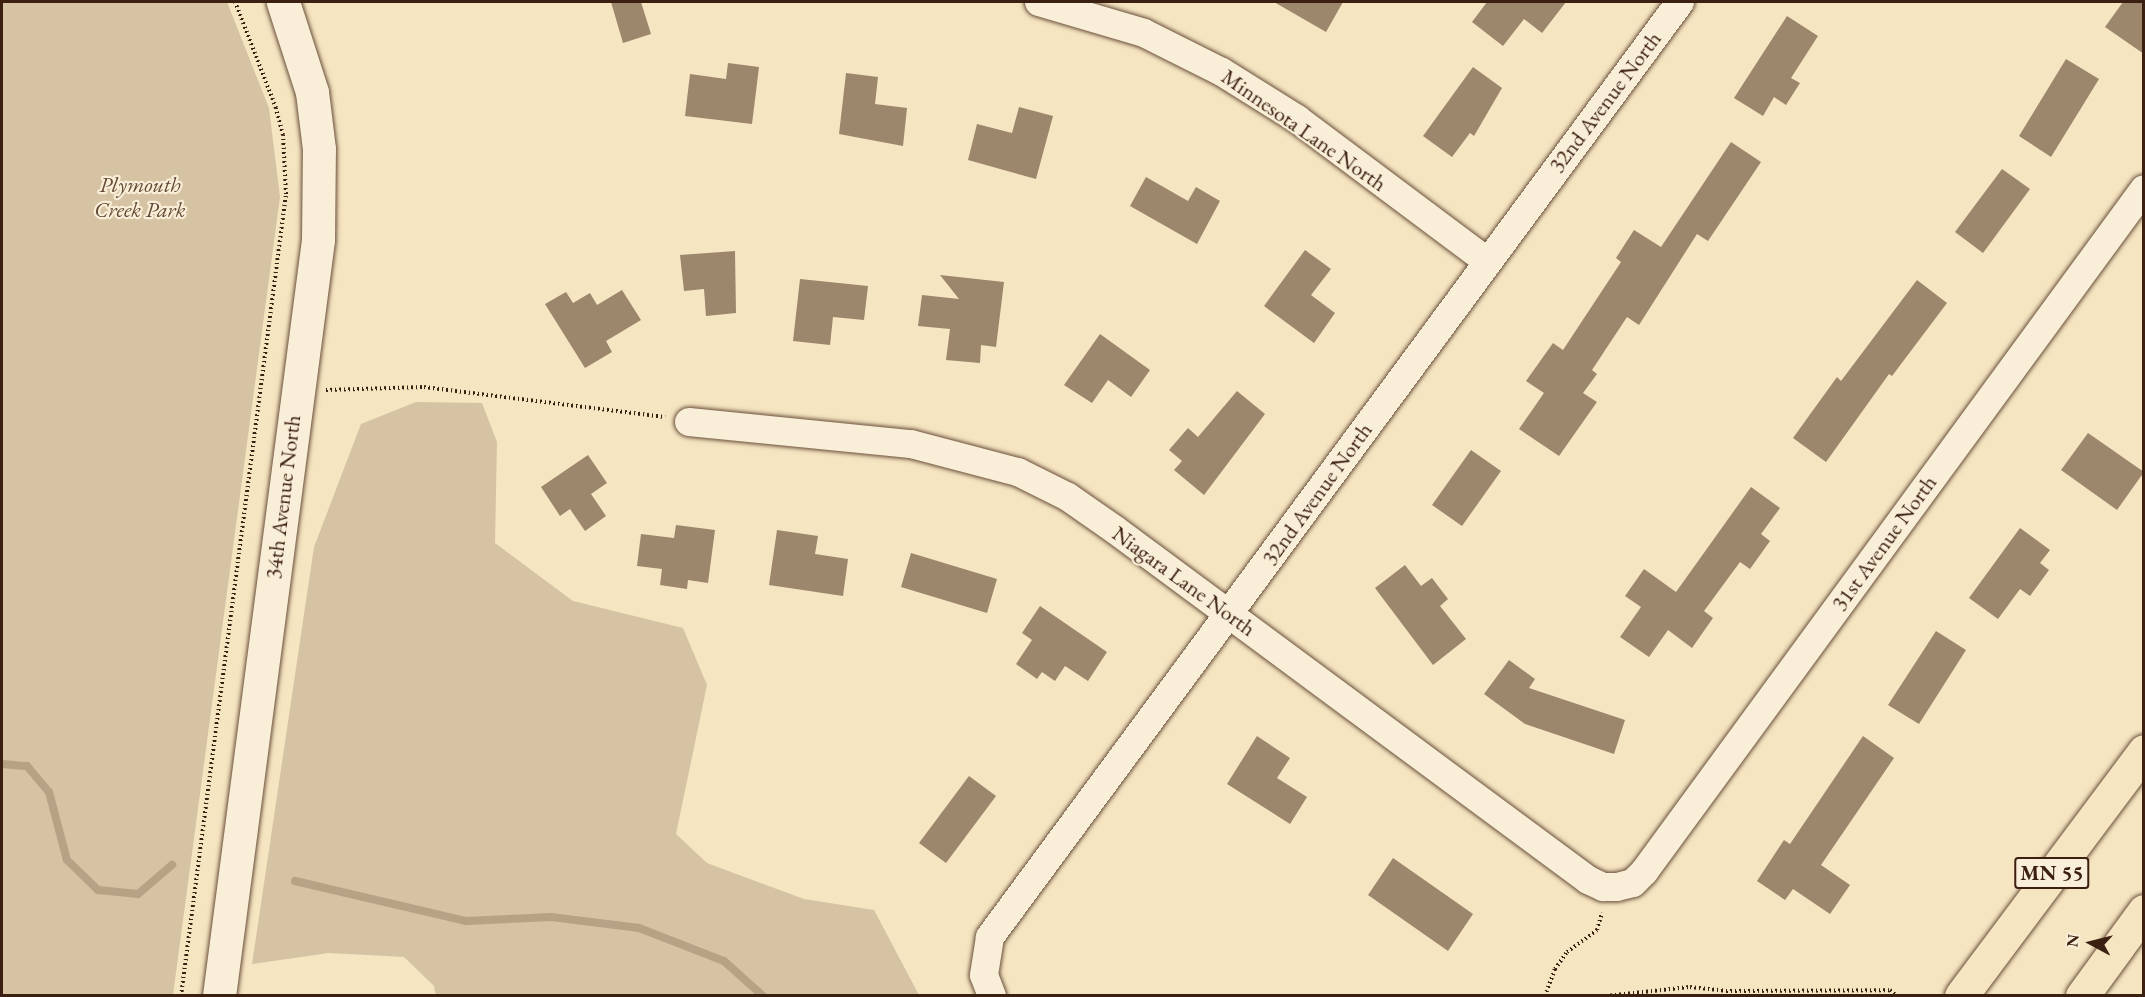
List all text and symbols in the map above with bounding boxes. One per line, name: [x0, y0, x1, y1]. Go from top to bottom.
street label: 32nd Avenue North: [1543, 26, 1667, 178]
street label: Minnesota Lane North: [1216, 63, 1392, 197]
park label: Plymouth Creek Park: [94, 171, 186, 222]
street label: 34th Avenue North: [260, 413, 306, 581]
street label: 32nd Avenue North: [1256, 418, 1378, 570]
street label: 31st Avenue North: [1826, 470, 1942, 616]
street label: Niagara Lane North: [1107, 520, 1261, 642]
road number: MN 55: [2013, 855, 2091, 891]
north arrow: [2061, 913, 2121, 973]
text: N: [2061, 933, 2084, 948]

